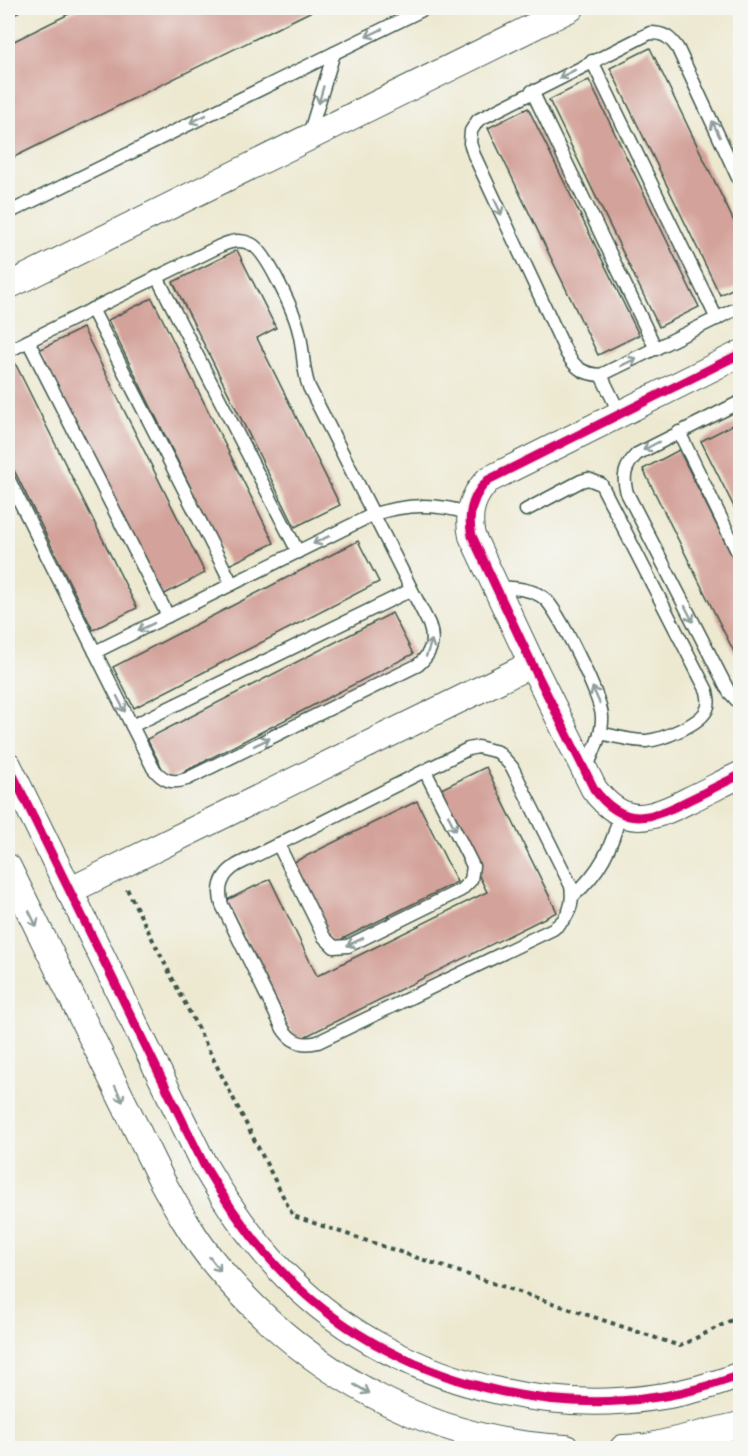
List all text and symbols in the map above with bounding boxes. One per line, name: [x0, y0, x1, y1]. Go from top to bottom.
one-way arrow: [365, 28, 383, 40]
one-way arrow: [558, 68, 576, 80]
one-way arrow: [315, 85, 326, 104]
one-way arrow: [190, 114, 208, 125]
one-way arrow: [709, 120, 721, 138]
one-way arrow: [493, 197, 505, 215]
one-way arrow: [620, 356, 638, 367]
one-way arrow: [642, 441, 660, 452]
one-way arrow: [313, 535, 331, 547]
one-way arrow: [683, 605, 695, 623]
one-way arrow: [138, 621, 156, 633]
one-way arrow: [425, 640, 436, 658]
one-way arrow: [590, 687, 601, 705]
one-way arrow: [116, 695, 127, 713]
one-way arrow: [253, 736, 270, 748]
one-way arrow: [446, 813, 458, 831]
one-way arrow: [28, 910, 40, 928]
one-way arrow: [347, 937, 365, 949]
one-way arrow: [114, 1085, 126, 1103]
one-way arrow: [208, 1255, 221, 1271]
one-way arrow: [353, 1384, 371, 1395]

